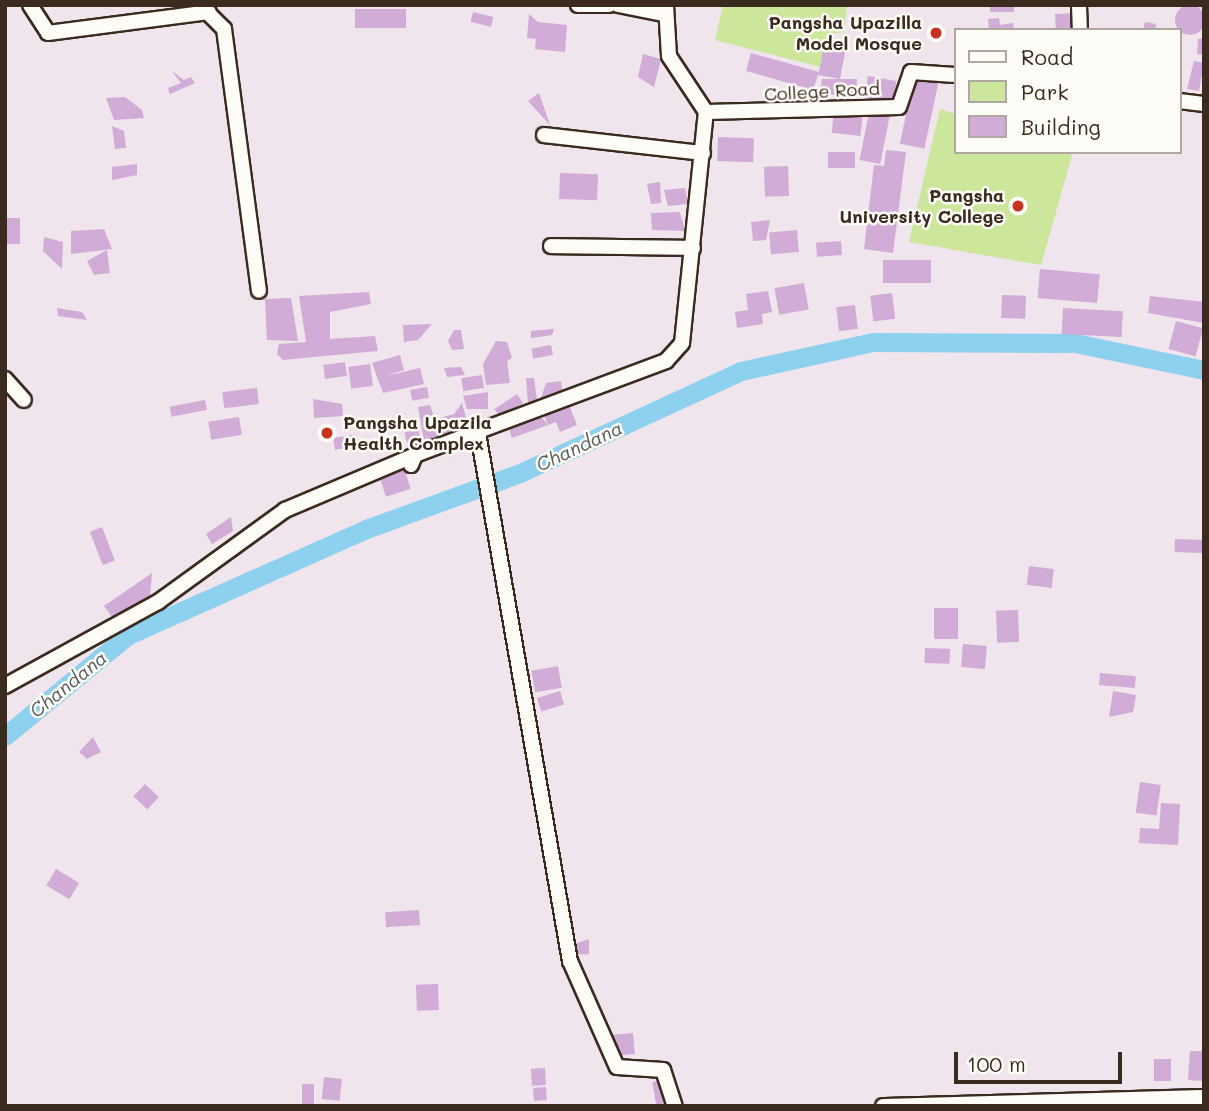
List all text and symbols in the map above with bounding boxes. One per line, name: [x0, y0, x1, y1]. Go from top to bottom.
place label: Pangsha Upazilla Model Mosque: [768, 12, 922, 54]
marker: Pangsha Upazilla Model Mosque: [928, 25, 944, 41]
legend: [954, 28, 1181, 154]
text: Road: [1021, 43, 1073, 70]
street label: College Road: [764, 77, 880, 105]
text: Park: [1021, 78, 1069, 105]
text: Building: [1021, 113, 1101, 140]
place label: Pangsha University College: [839, 185, 1004, 228]
marker: Pangsha University College: [1010, 198, 1026, 214]
place label: Pangsha Upazila Health Complex: [343, 412, 492, 454]
water label: Chandana: [532, 416, 626, 476]
marker: Pangsha Upazila Health Complex: [317, 423, 337, 443]
water label: Chandana: [25, 646, 111, 722]
scale bar: [957, 1038, 1125, 1082]
text: 100 m: [967, 1050, 1026, 1077]

